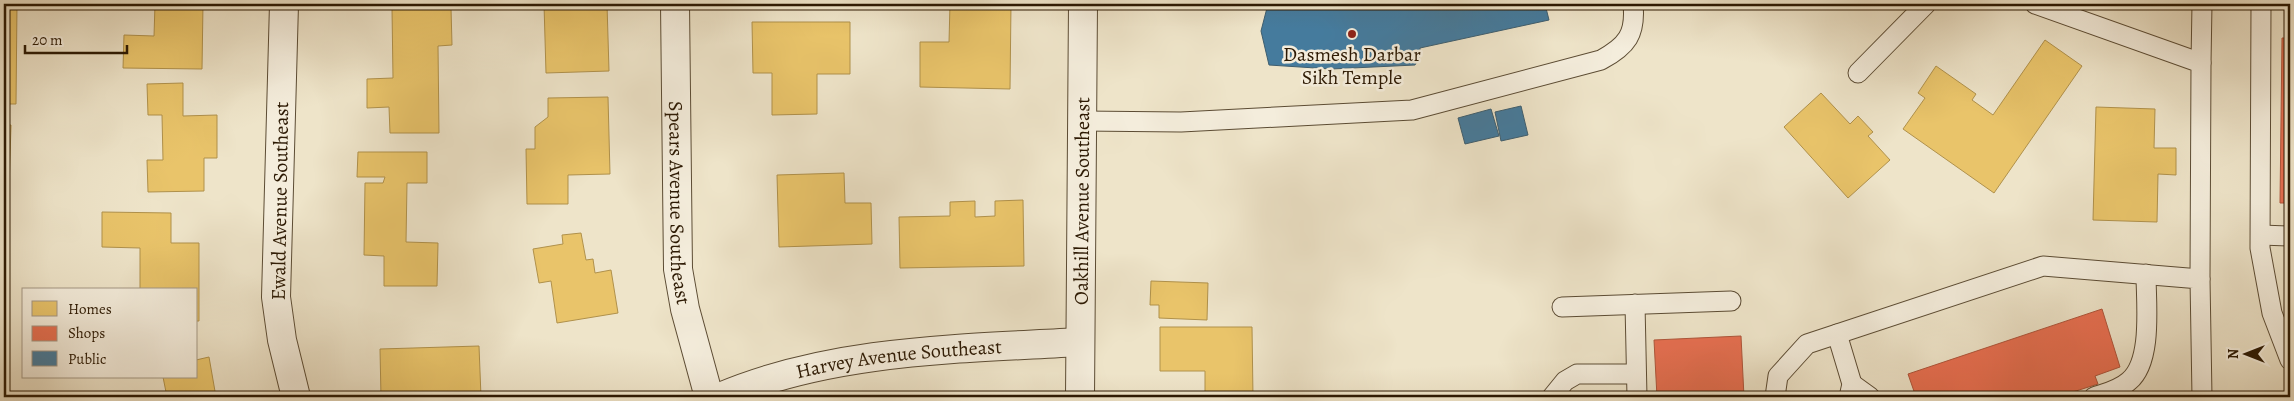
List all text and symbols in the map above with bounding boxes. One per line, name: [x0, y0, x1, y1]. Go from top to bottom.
scale bar: [25, 22, 128, 54]
marker: Dasmesh Darbar Sikh Temple: [1346, 28, 1358, 40]
text: 20 m: [32, 30, 63, 50]
place label: Dasmesh Darbar Sikh Temple: [1283, 41, 1421, 91]
street label: Oakhill Avenue Southeast: [1067, 96, 1096, 305]
street label: Ewald Avenue Southeast: [265, 101, 295, 301]
street label: Spears Avenue Southeast: [663, 101, 698, 307]
legend: [22, 288, 198, 378]
text: Homes: [68, 299, 112, 319]
text: Shops: [68, 323, 105, 343]
north arrow: [2222, 328, 2272, 378]
street label: Harvey Avenue Southeast: [793, 333, 1003, 385]
text: Public: [68, 349, 106, 369]
text: N: [2224, 349, 2243, 359]

